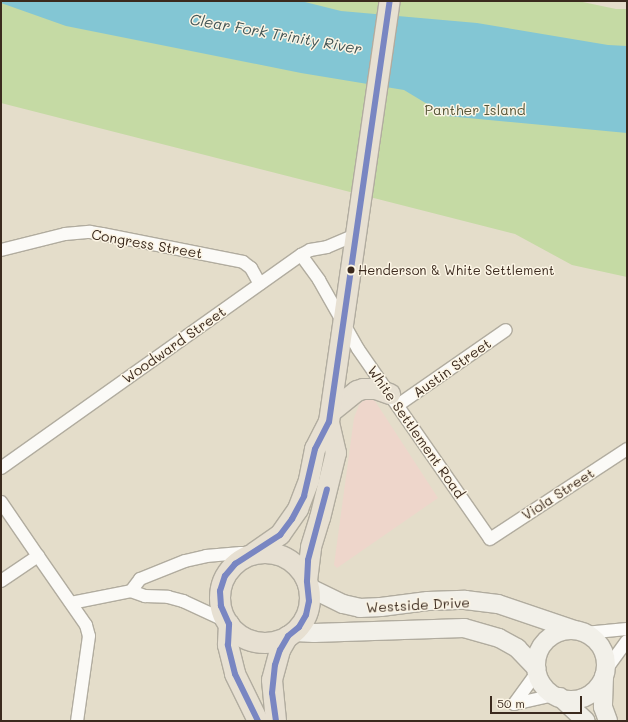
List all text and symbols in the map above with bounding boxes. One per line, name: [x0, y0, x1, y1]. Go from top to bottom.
water label: Clear Fork Trinity River: [188, 10, 364, 58]
park label: Panther Island: [424, 102, 526, 118]
street label: Congress Street: [90, 226, 204, 262]
place label: Henderson & White Settlement: [358, 262, 554, 278]
marker: Henderson & White Settlement: [346, 265, 356, 275]
street label: Woodward Street: [119, 303, 229, 387]
street label: Austin Street: [410, 335, 494, 401]
street label: White Settlement Road: [364, 363, 468, 501]
street label: Viola Street: [519, 464, 597, 524]
street label: Westside Drive: [366, 594, 470, 616]
scale bar: [492, 688, 584, 714]
text: 50 m: [497, 695, 525, 711]

